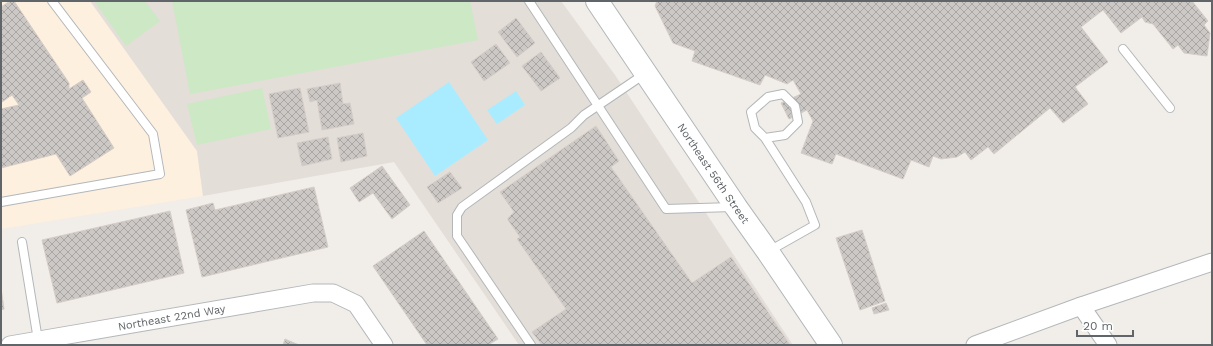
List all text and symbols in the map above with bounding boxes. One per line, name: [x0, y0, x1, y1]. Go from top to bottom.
street label: Northeast 56th Street: [675, 121, 752, 226]
street label: Northeast 22nd Way: [117, 302, 227, 333]
scale bar: [1077, 312, 1133, 338]
text: 20 m: [1083, 319, 1113, 333]

